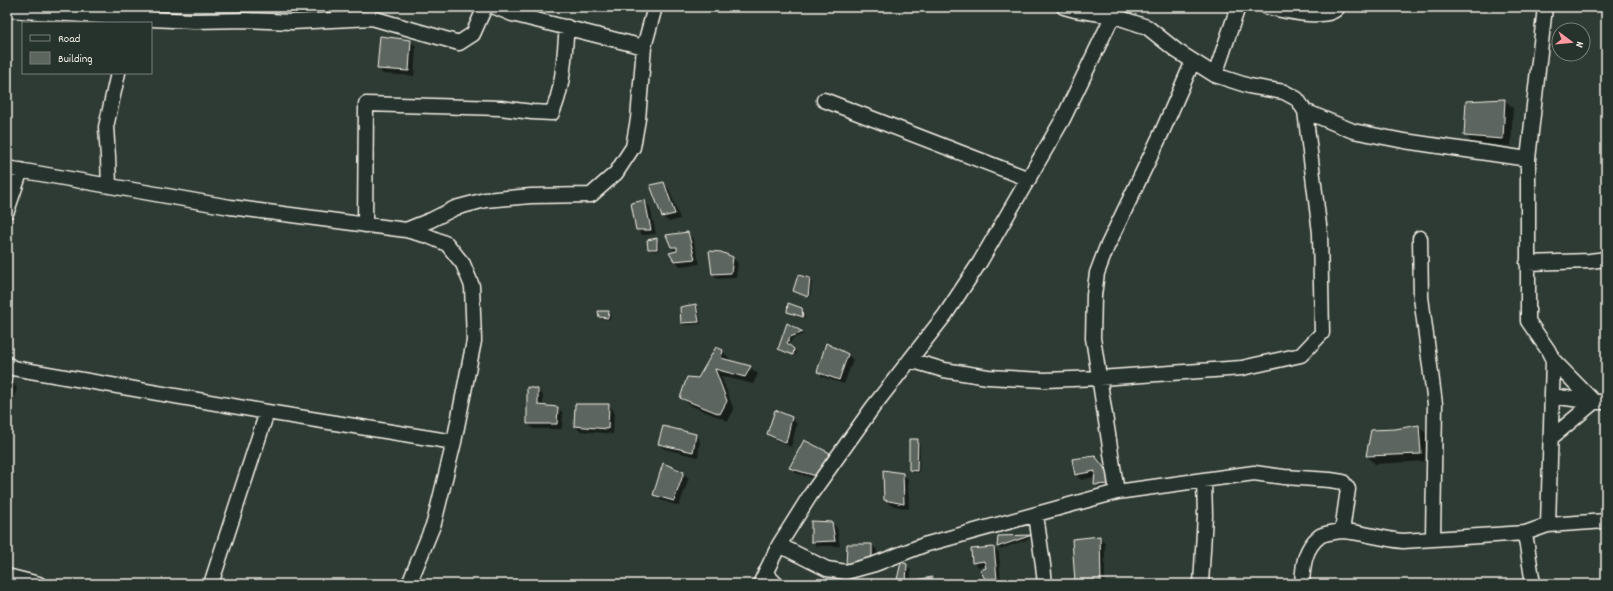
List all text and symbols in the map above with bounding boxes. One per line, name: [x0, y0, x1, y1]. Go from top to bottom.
legend: [22, 22, 152, 74]
north arrow: [1551, 22, 1591, 62]
text: Road: [58, 31, 80, 48]
text: N: [1570, 39, 1587, 50]
text: Building: [58, 51, 93, 68]

